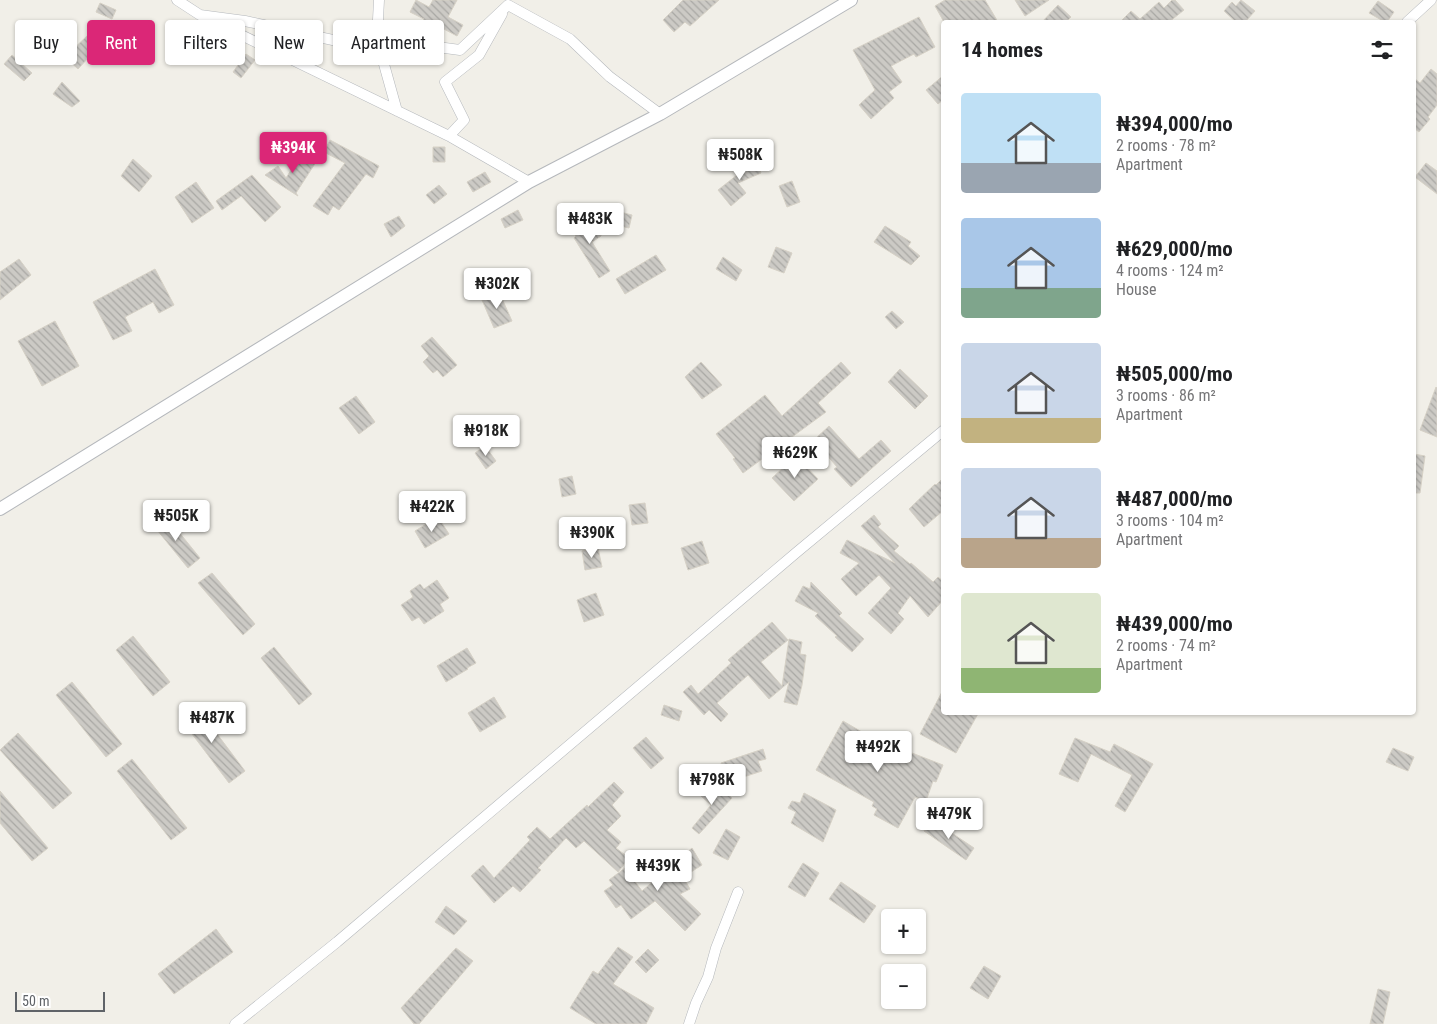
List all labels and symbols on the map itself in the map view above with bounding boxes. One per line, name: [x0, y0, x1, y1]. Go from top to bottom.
pin: ₦394K: [258, 132, 328, 174]
pin: ₦508K: [705, 138, 775, 181]
pin: ₦483K: [555, 202, 625, 245]
pin: ₦302K: [462, 268, 532, 310]
pin: ₦918K: [451, 414, 521, 457]
pin: ₦629K: [760, 436, 830, 479]
pin: ₦422K: [397, 490, 467, 533]
pin: ₦505K: [141, 500, 211, 542]
pin: ₦390K: [557, 516, 627, 559]
pin: ₦487K: [177, 702, 247, 744]
pin: ₦492K: [843, 730, 913, 773]
pin: ₦798K: [677, 764, 747, 806]
pin: ₦479K: [914, 798, 984, 840]
pin: ₦439K: [623, 850, 693, 892]
scale bar: [15, 989, 105, 1012]

